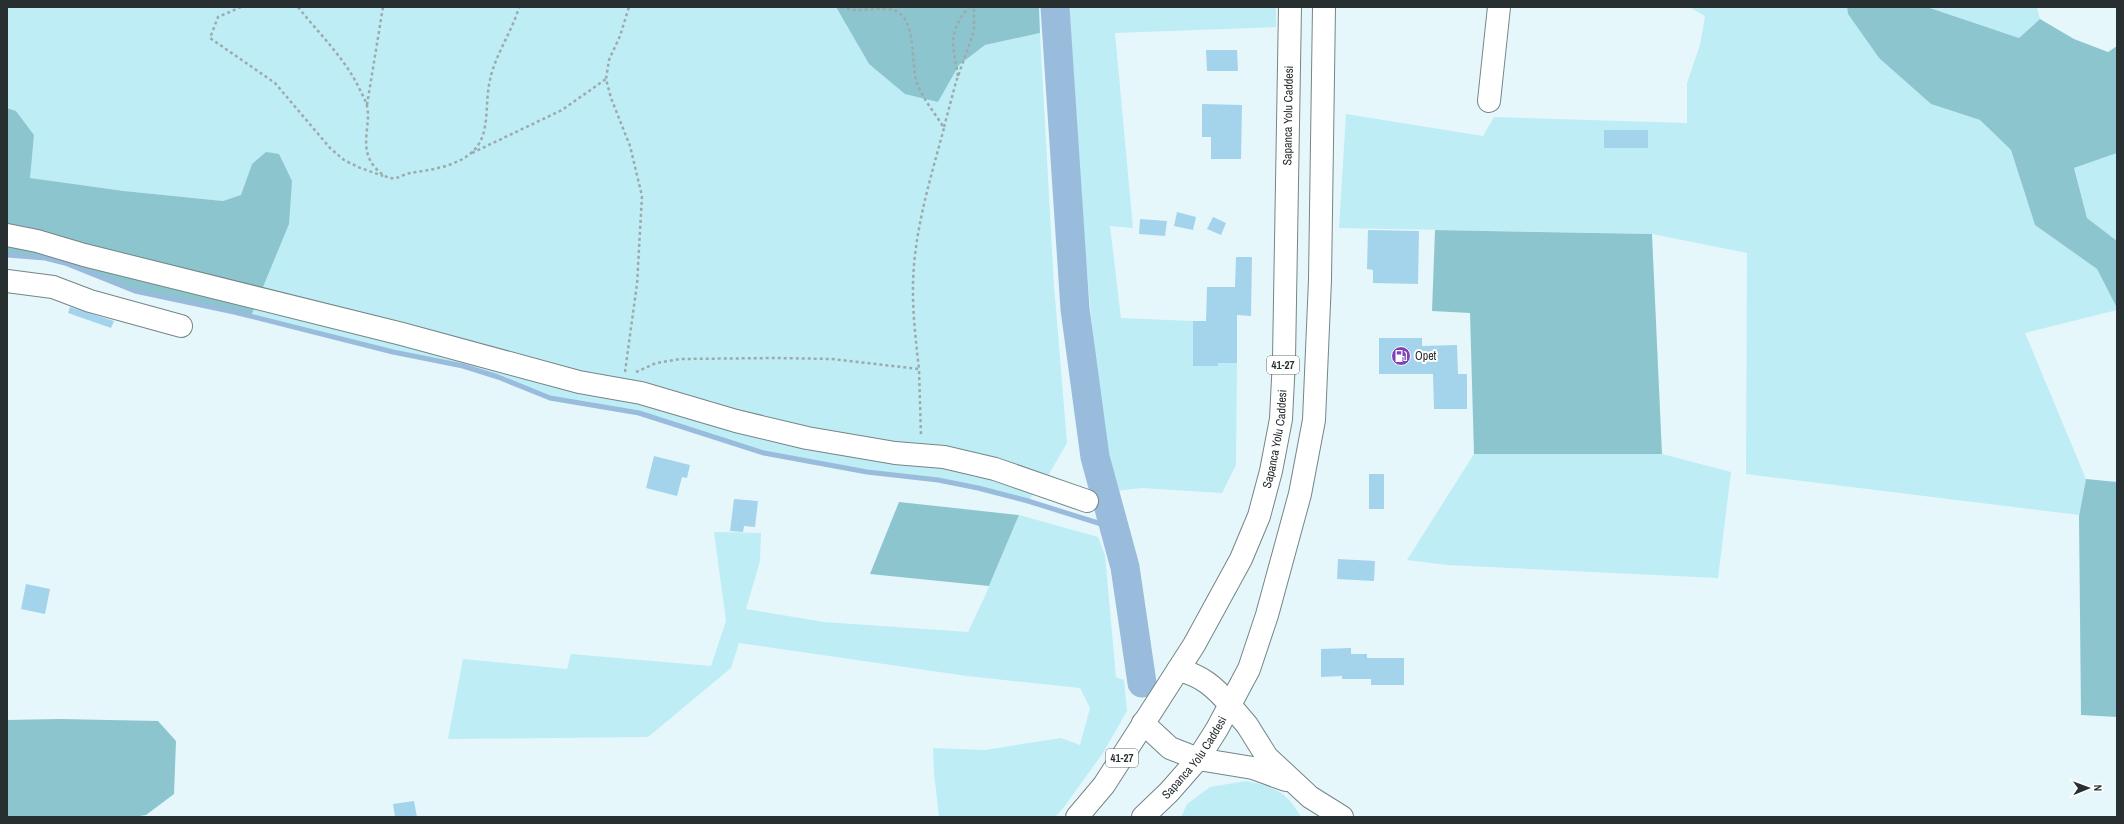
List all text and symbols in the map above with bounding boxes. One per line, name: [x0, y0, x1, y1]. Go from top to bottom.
street label: Sapanca Yolu Caddesi: [1279, 65, 1297, 166]
fuel station icon: Opet: [1390, 345, 1412, 367]
place label: Opet: [1415, 348, 1437, 364]
road number: 41-27: [1267, 356, 1299, 374]
street label: Sapanca Yolu Caddesi: [1259, 389, 1290, 490]
street label: Sapanca Yolu Caddesi: [1158, 713, 1230, 803]
road number: 41-27: [1106, 749, 1138, 767]
north arrow: [2068, 768, 2108, 808]
text: N: [2091, 784, 2105, 791]

